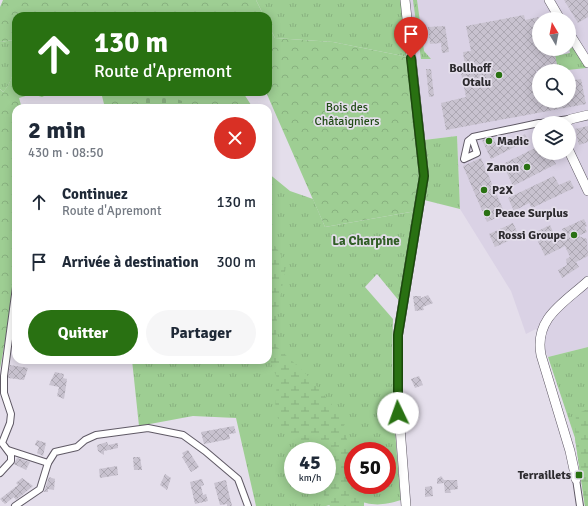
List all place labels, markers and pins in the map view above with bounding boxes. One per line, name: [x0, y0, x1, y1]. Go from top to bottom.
pin: [394, 17, 428, 58]
place label: Bollhoff Otalu: [449, 61, 492, 90]
marker: Bollhoff Otalu: [494, 70, 504, 80]
place label: Madic: [497, 134, 529, 149]
marker: Madic: [484, 136, 494, 146]
place label: Zanon: [487, 160, 519, 175]
marker: Zanon: [522, 162, 532, 172]
place label: P2X: [492, 183, 514, 198]
marker: P2X: [479, 185, 489, 195]
place label: Peace Surplus: [495, 206, 569, 221]
marker: Peace Surplus: [482, 208, 492, 218]
place label: Rossi Groupe: [498, 228, 566, 243]
marker: Rossi Groupe: [569, 230, 579, 240]
place label: Terraillets: [518, 468, 572, 483]
marker: Terraillets: [574, 470, 584, 480]

